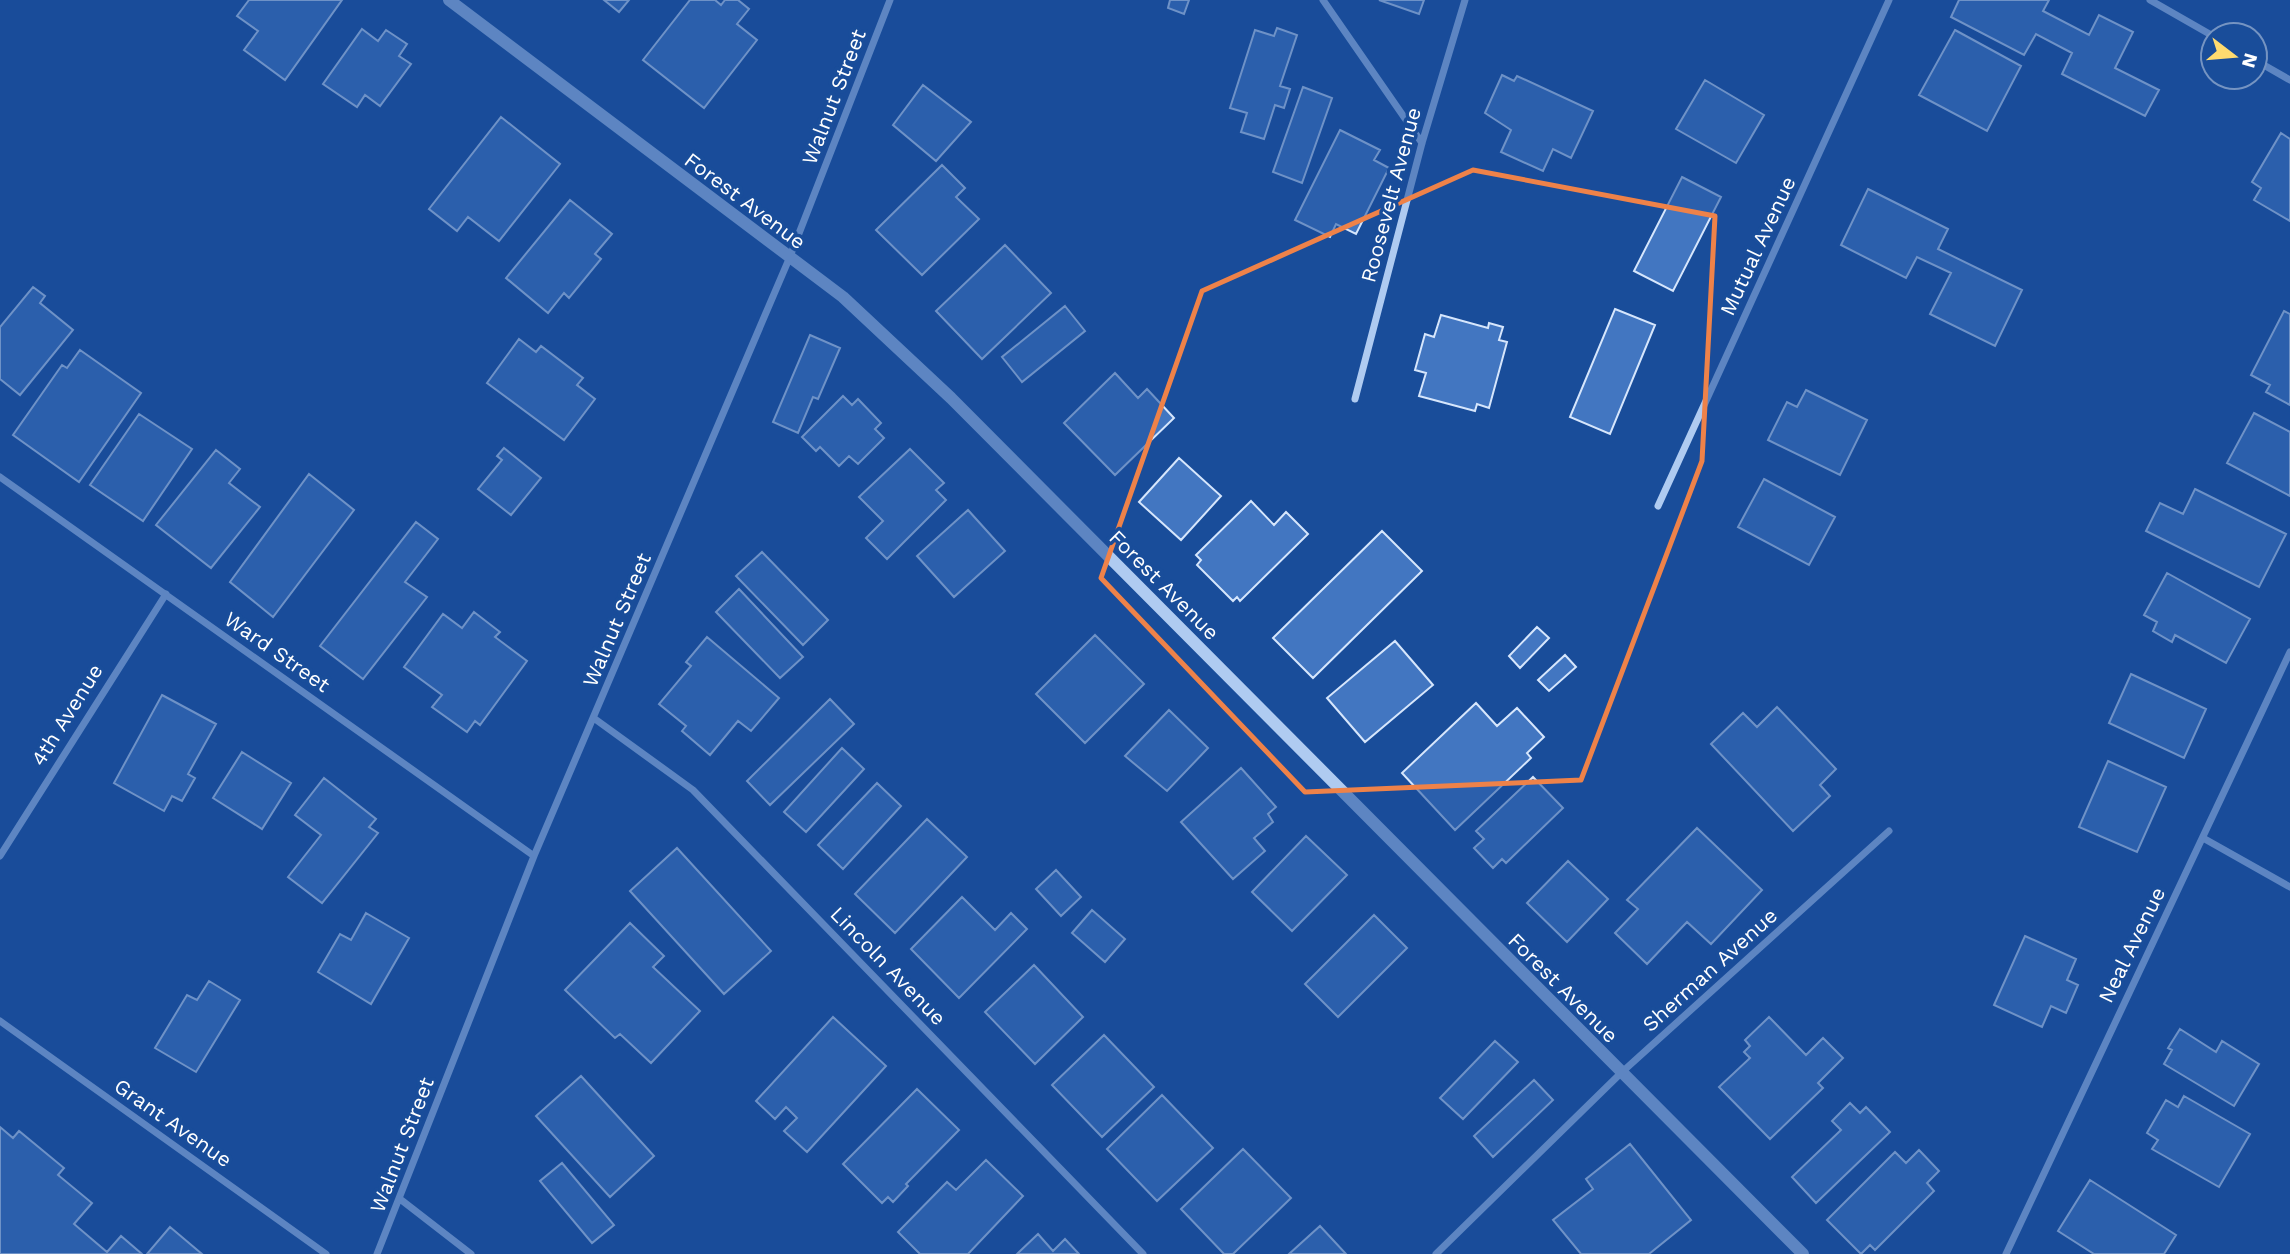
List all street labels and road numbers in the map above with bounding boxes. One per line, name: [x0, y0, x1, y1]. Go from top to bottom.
street label: Walnut Street: [796, 26, 871, 168]
street label: Roosevelt Avenue: [1355, 105, 1426, 285]
street label: Forest Avenue: [680, 147, 811, 254]
street label: Mutual Avenue: [1714, 172, 1801, 319]
street label: Forest Avenue: [1104, 525, 1224, 645]
street label: Walnut Street: [577, 549, 656, 690]
street label: Ward Street: [220, 606, 335, 697]
street label: 4th Avenue: [25, 659, 108, 770]
street label: Neal Avenue: [2093, 883, 2170, 1007]
street label: Lincoln Avenue: [825, 901, 951, 1030]
street label: Sherman Avenue: [1637, 903, 1782, 1037]
street label: Forest Avenue: [1503, 928, 1623, 1048]
street label: Grant Avenue: [110, 1073, 237, 1172]
street label: Walnut Street: [364, 1074, 439, 1216]

